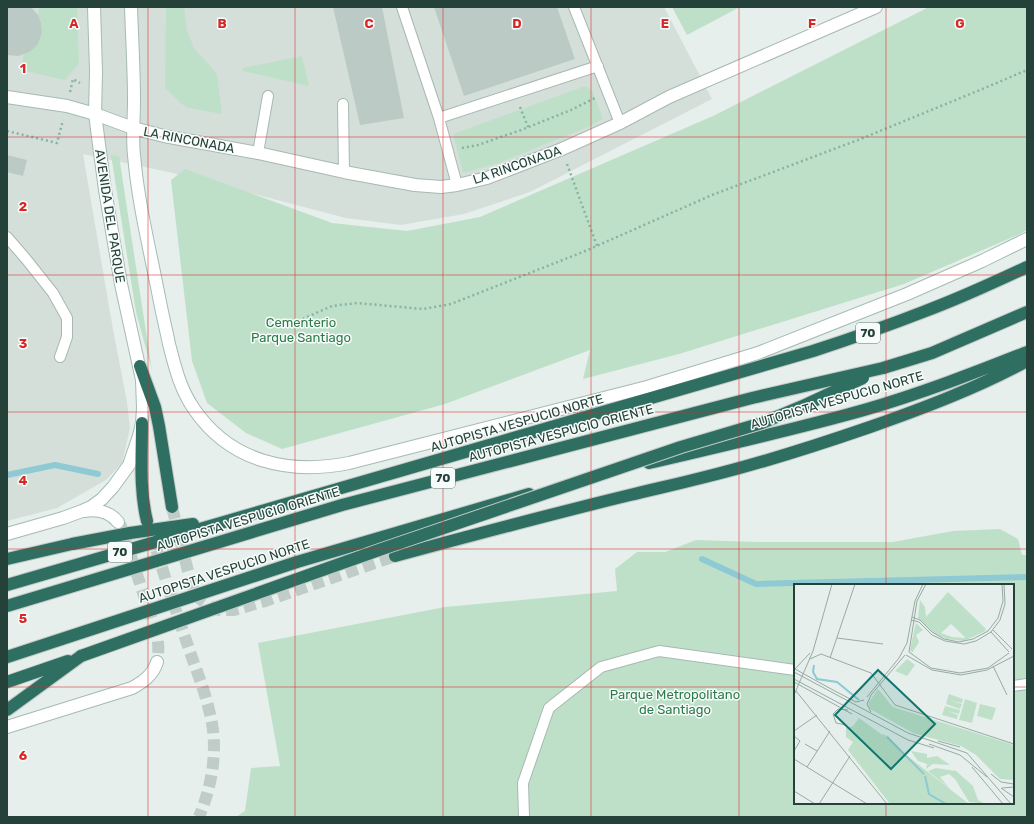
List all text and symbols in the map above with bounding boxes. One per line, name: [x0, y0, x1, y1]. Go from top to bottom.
text: A: [69, 16, 79, 31]
text: B: [217, 16, 227, 31]
text: C: [364, 16, 374, 31]
text: D: [512, 16, 522, 31]
text: E: [661, 16, 669, 31]
text: F: [808, 16, 816, 31]
text: G: [955, 16, 965, 31]
text: 1: [20, 61, 26, 76]
street label: LA RINCONADA: [142, 124, 236, 156]
street label: LA RINCONADA: [471, 143, 564, 187]
street label: AVENIDA DEL PARQUE: [92, 148, 128, 284]
text: 2: [19, 199, 27, 214]
park label: Cementerio Parque Santiago: [251, 315, 351, 346]
road number: 70: [856, 323, 880, 343]
text: 3: [19, 336, 28, 351]
street label: AUTOPISTA VESPUCIO NORTE: [749, 368, 925, 432]
street label: AUTOPISTA VESPUCIO NORTE: [429, 391, 605, 455]
street label: AUTOPISTA VESPUCIO ORIENTE: [467, 401, 655, 465]
road number: 70: [431, 468, 455, 488]
text: 4: [19, 473, 28, 488]
street label: AUTOPISTA VESPUCIO ORIENTE: [155, 484, 342, 554]
street label: AUTOPISTA VESPUCIO NORTE: [136, 536, 312, 606]
road number: 70: [108, 542, 132, 562]
inset map: [794, 584, 1014, 804]
text: 5: [19, 611, 27, 626]
park label: Parque Metropolitano de Santiago: [610, 687, 740, 718]
text: 6: [19, 748, 28, 763]

